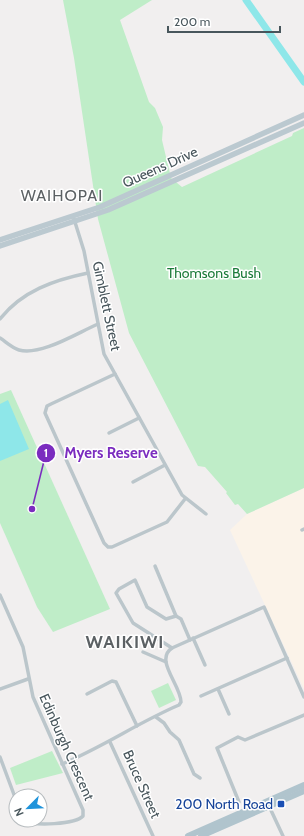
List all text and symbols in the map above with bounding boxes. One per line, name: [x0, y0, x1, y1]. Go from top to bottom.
scale bar: [168, 8, 280, 34]
text: 200 m: [174, 14, 210, 29]
street label: Queens Drive: [120, 142, 200, 192]
district label: WAIHOPAI: [21, 186, 103, 205]
street label: Gimblett Street: [89, 259, 125, 353]
park label: Thomsons Bush: [167, 264, 261, 282]
callout: Myers Reserve: [36, 440, 166, 467]
text: Myers Reserve: [64, 444, 158, 462]
text: 1: [44, 445, 48, 460]
district label: WAIKIWI: [86, 631, 164, 653]
street label: Edinburgh Crescent: [35, 691, 99, 803]
street label: Bruce Street: [119, 747, 165, 821]
north arrow: [8, 788, 48, 828]
place label: 200 North Road: [175, 795, 273, 813]
marker: 200 North Road: [276, 799, 286, 809]
text: N: [11, 806, 27, 818]

